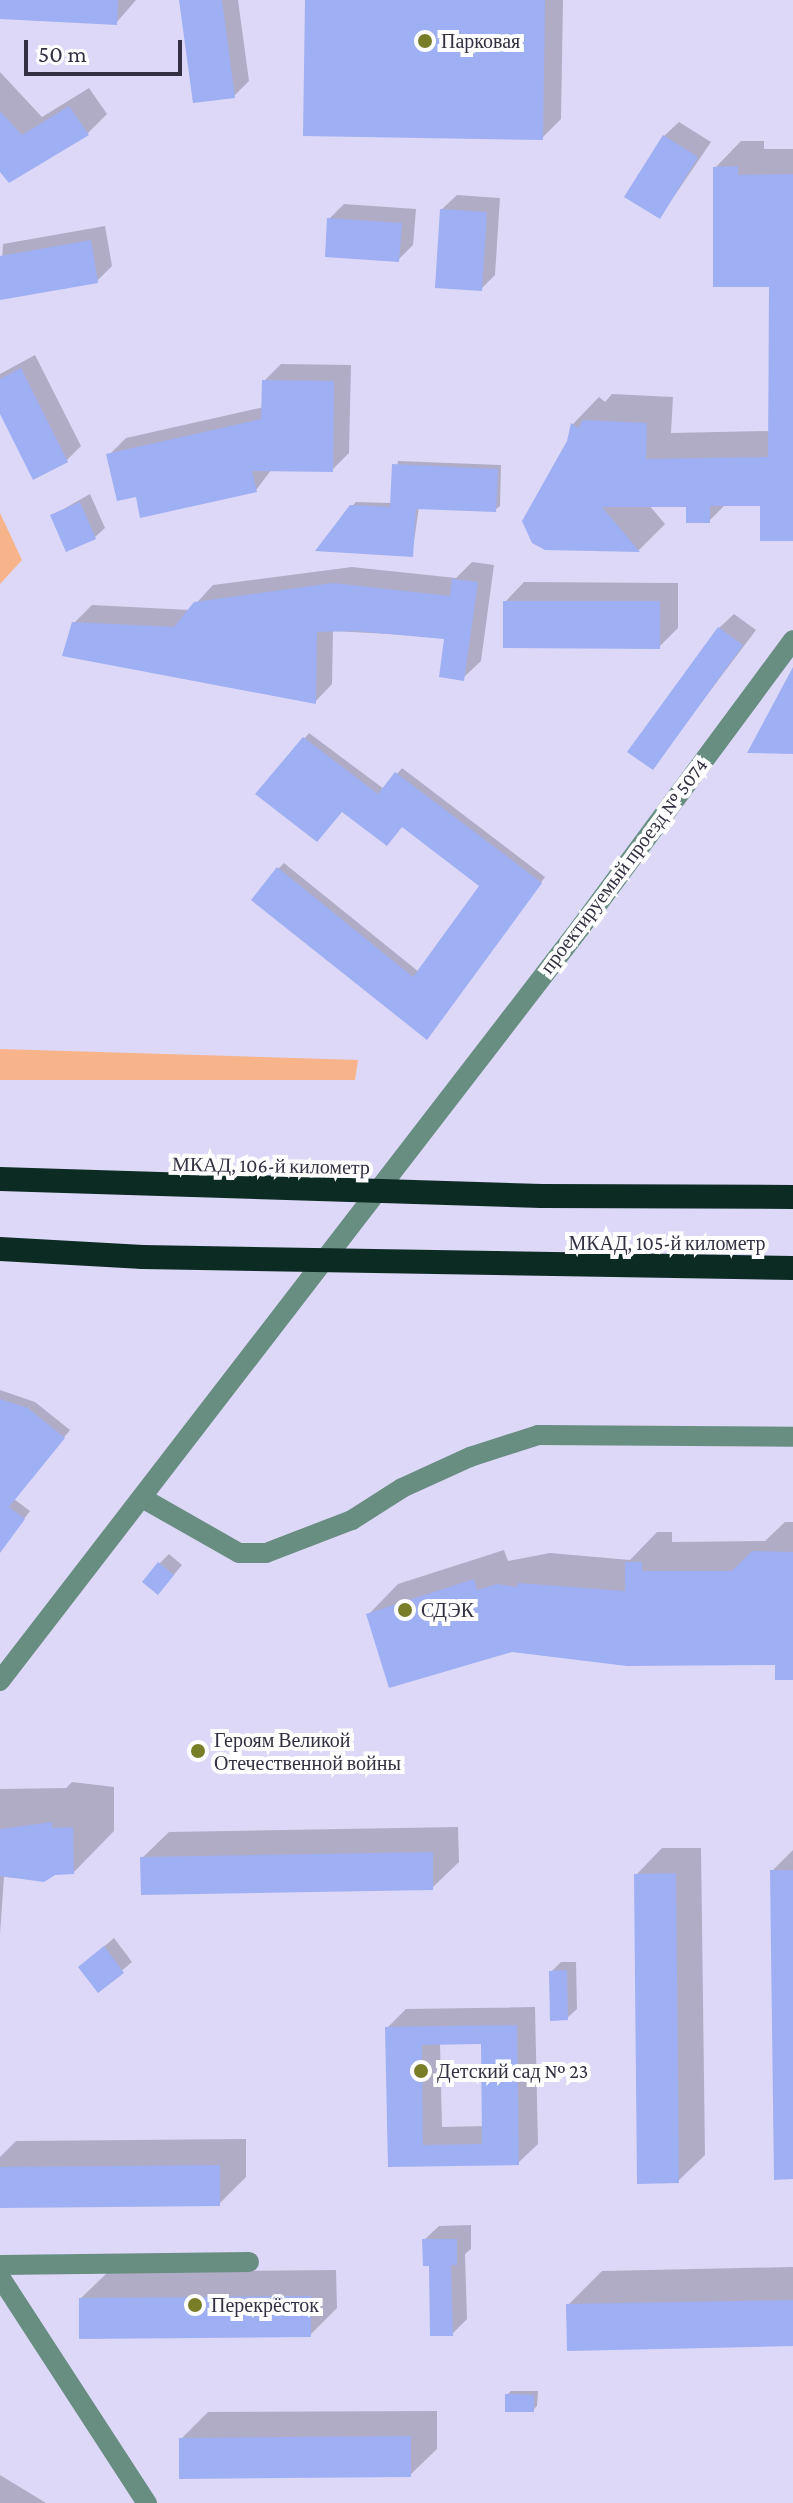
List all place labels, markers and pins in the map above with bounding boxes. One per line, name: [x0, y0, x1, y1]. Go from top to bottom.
place label: Парковая: [441, 29, 520, 53]
marker: Парковая: [416, 32, 434, 50]
place label: СДЭК: [421, 1598, 474, 1622]
marker: СДЭК: [396, 1601, 414, 1619]
place label: Героям Великой Отечественной войны: [214, 1728, 401, 1775]
marker: Героям Великой Отечественной войны: [189, 1742, 207, 1760]
place label: Детский сад № 23: [437, 2059, 588, 2083]
marker: Детский сад № 23: [412, 2062, 430, 2080]
place label: Перекрёсток: [211, 2293, 319, 2317]
marker: Перекрёсток: [186, 2296, 204, 2314]

